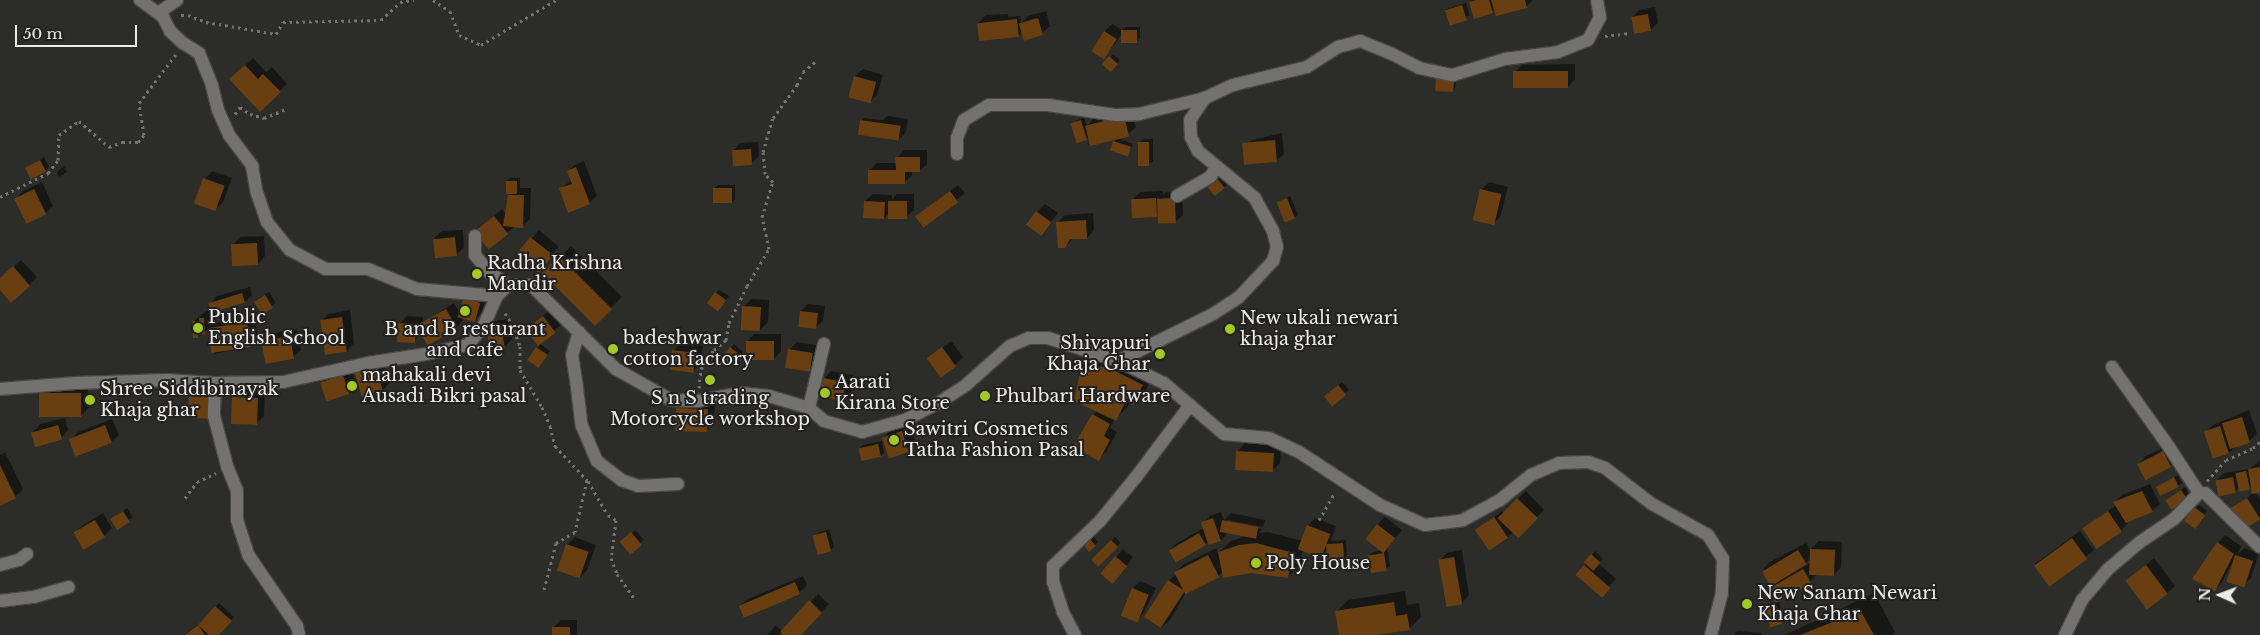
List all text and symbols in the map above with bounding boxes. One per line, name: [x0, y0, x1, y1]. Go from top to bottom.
scale bar: [18, 15, 140, 47]
text: 50 m: [23, 24, 63, 43]
place label: Radha Krishna Mandir: [487, 253, 623, 296]
marker: Radha Krishna Mandir: [471, 268, 483, 280]
marker: B and B resturant and cafe: [459, 305, 471, 317]
place label: Public English School: [208, 307, 345, 350]
place label: New ukali newari khaja ghar: [1240, 308, 1399, 350]
place label: B and B resturant and cafe: [384, 319, 546, 362]
marker: Public English School: [192, 322, 204, 334]
marker: New ukali newari khaja ghar: [1224, 323, 1236, 335]
place label: badeshwar cotton factory: [623, 328, 753, 370]
place label: Shivapuri Khaja Ghar: [1046, 333, 1150, 376]
marker: badeshwar cotton factory: [607, 343, 619, 355]
marker: Shivapuri Khaja Ghar: [1154, 348, 1166, 360]
place label: mahakali devi Ausadi Bikri pasal: [362, 365, 526, 408]
place label: Aarati Kirana Store: [835, 372, 950, 414]
marker: S n S trading Motorcycle workshop: [704, 374, 716, 386]
place label: Shree Siddibinayak Khaja ghar: [100, 379, 279, 422]
marker: mahakali devi Ausadi Bikri pasal: [346, 380, 358, 392]
place label: Phulbari Hardware: [995, 385, 1170, 407]
marker: Aarati Kirana Store: [819, 387, 831, 399]
place label: S n S trading Motorcycle workshop: [610, 388, 810, 430]
marker: Phulbari Hardware: [979, 390, 991, 402]
marker: Shree Siddibinayak Khaja ghar: [84, 394, 96, 406]
place label: Sawitri Cosmetics Tatha Fashion Pasal: [904, 419, 1084, 462]
marker: Sawitri Cosmetics Tatha Fashion Pasal: [888, 434, 900, 446]
place label: Poly House: [1266, 552, 1370, 574]
marker: Poly House: [1250, 557, 1262, 569]
north arrow: [2195, 570, 2245, 620]
place label: New Sanam Newari Khaja Ghar: [1757, 583, 1937, 626]
text: N: [2196, 588, 2214, 601]
marker: New Sanam Newari Khaja Ghar: [1741, 598, 1753, 610]

